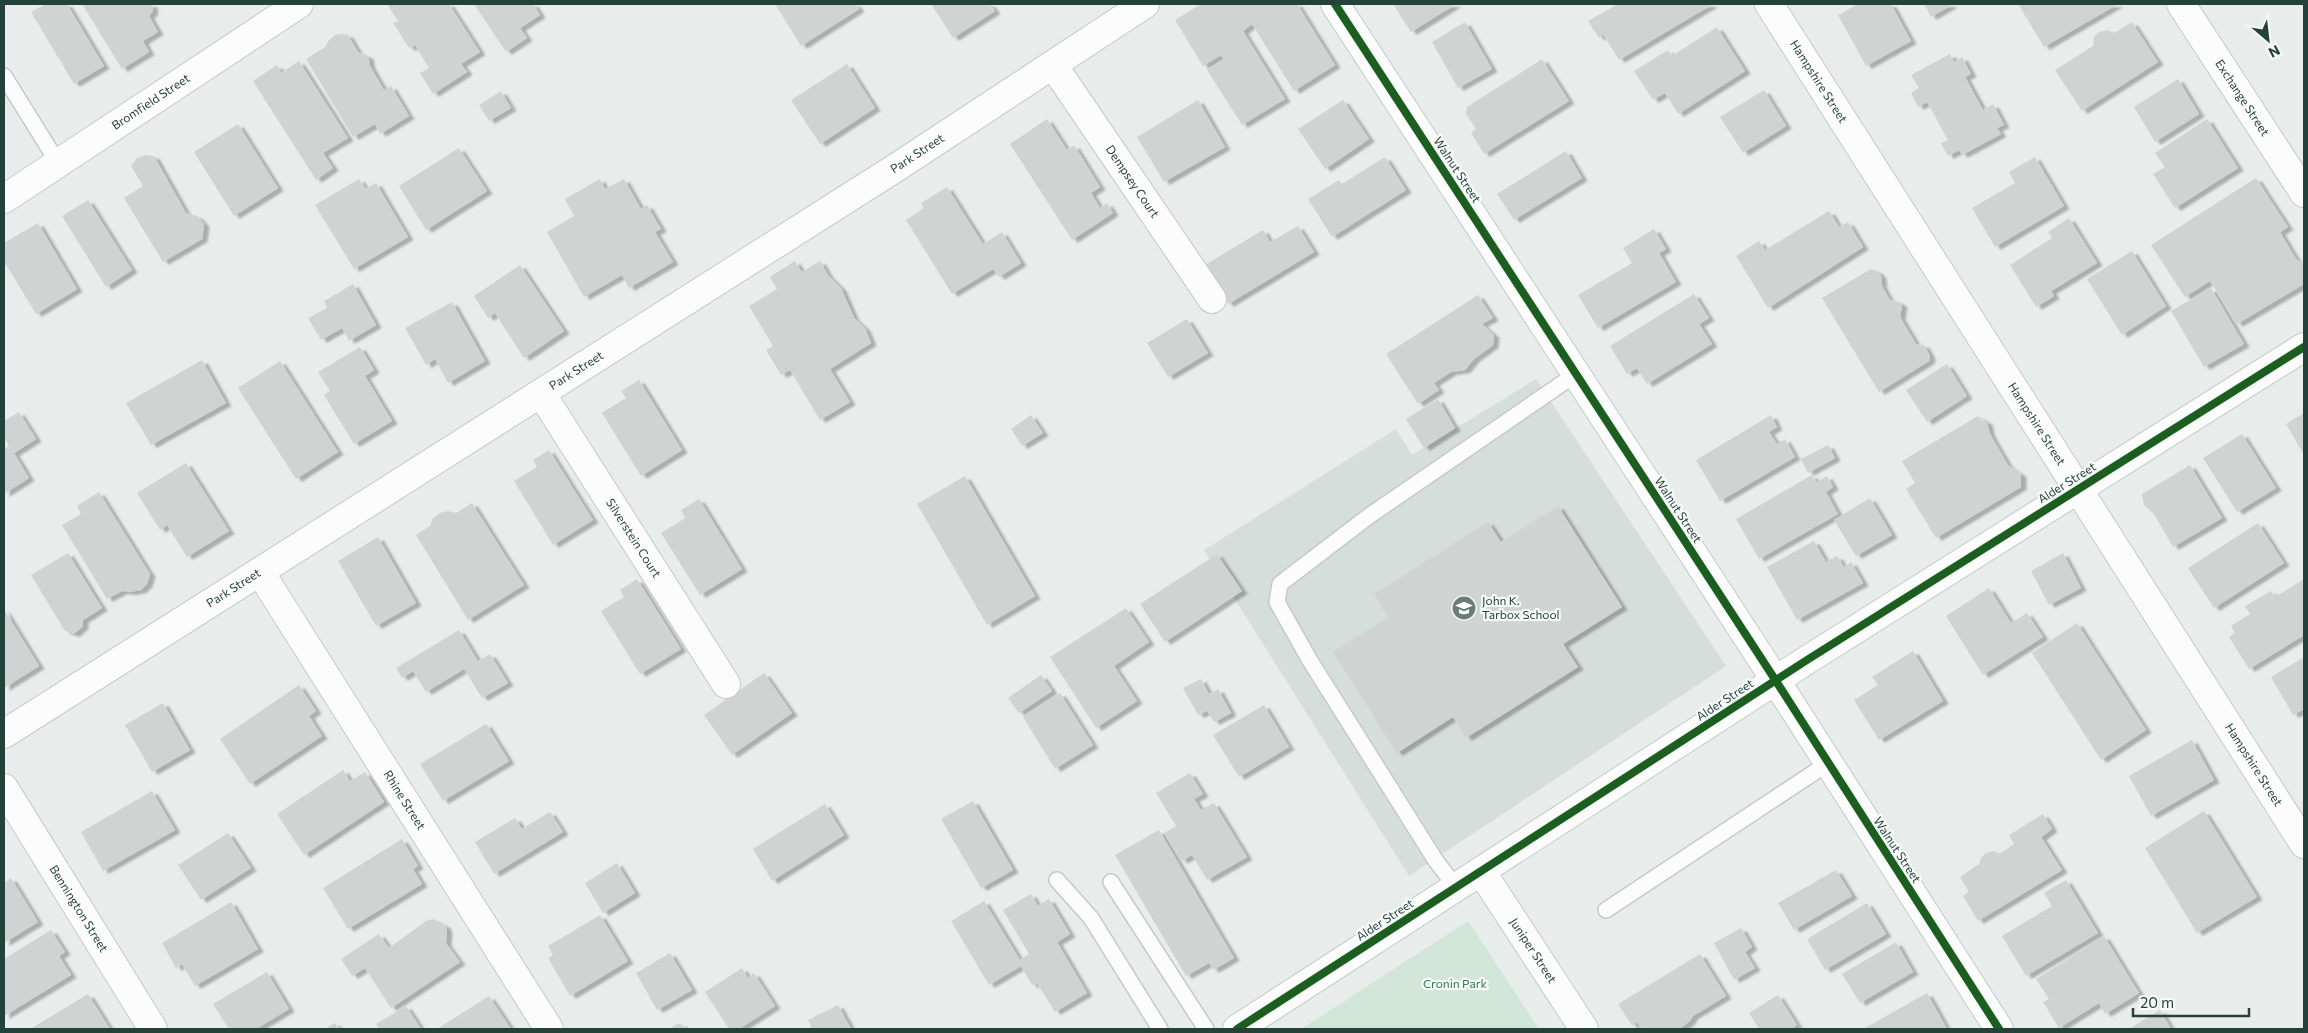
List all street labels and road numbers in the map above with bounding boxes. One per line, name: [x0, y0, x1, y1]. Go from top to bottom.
street label: Hampshire Street: [1788, 37, 1851, 125]
street label: Exchange Street: [2213, 57, 2273, 138]
street label: Bromfield Street: [109, 70, 192, 132]
street label: Park Street: [887, 130, 946, 176]
street label: Walnut Street: [1431, 134, 1484, 205]
street label: Dempsey Court: [1103, 142, 1163, 220]
street label: Park Street: [546, 347, 606, 392]
street label: Hampshire Street: [2006, 380, 2069, 468]
street label: Alder Street: [2035, 459, 2098, 505]
street label: Walnut Street: [1652, 474, 1705, 545]
street label: Silverstein Court: [604, 496, 664, 580]
street label: Park Street: [203, 565, 263, 610]
street label: Alder Street: [1693, 675, 1756, 723]
street label: Hampshire Street: [2223, 720, 2286, 808]
street label: Rhine Street: [381, 767, 429, 832]
street label: Walnut Street: [1871, 814, 1924, 885]
street label: Bennington Street: [47, 862, 112, 954]
street label: Alder Street: [1353, 895, 1416, 943]
street label: Juniper Street: [1507, 915, 1560, 985]

